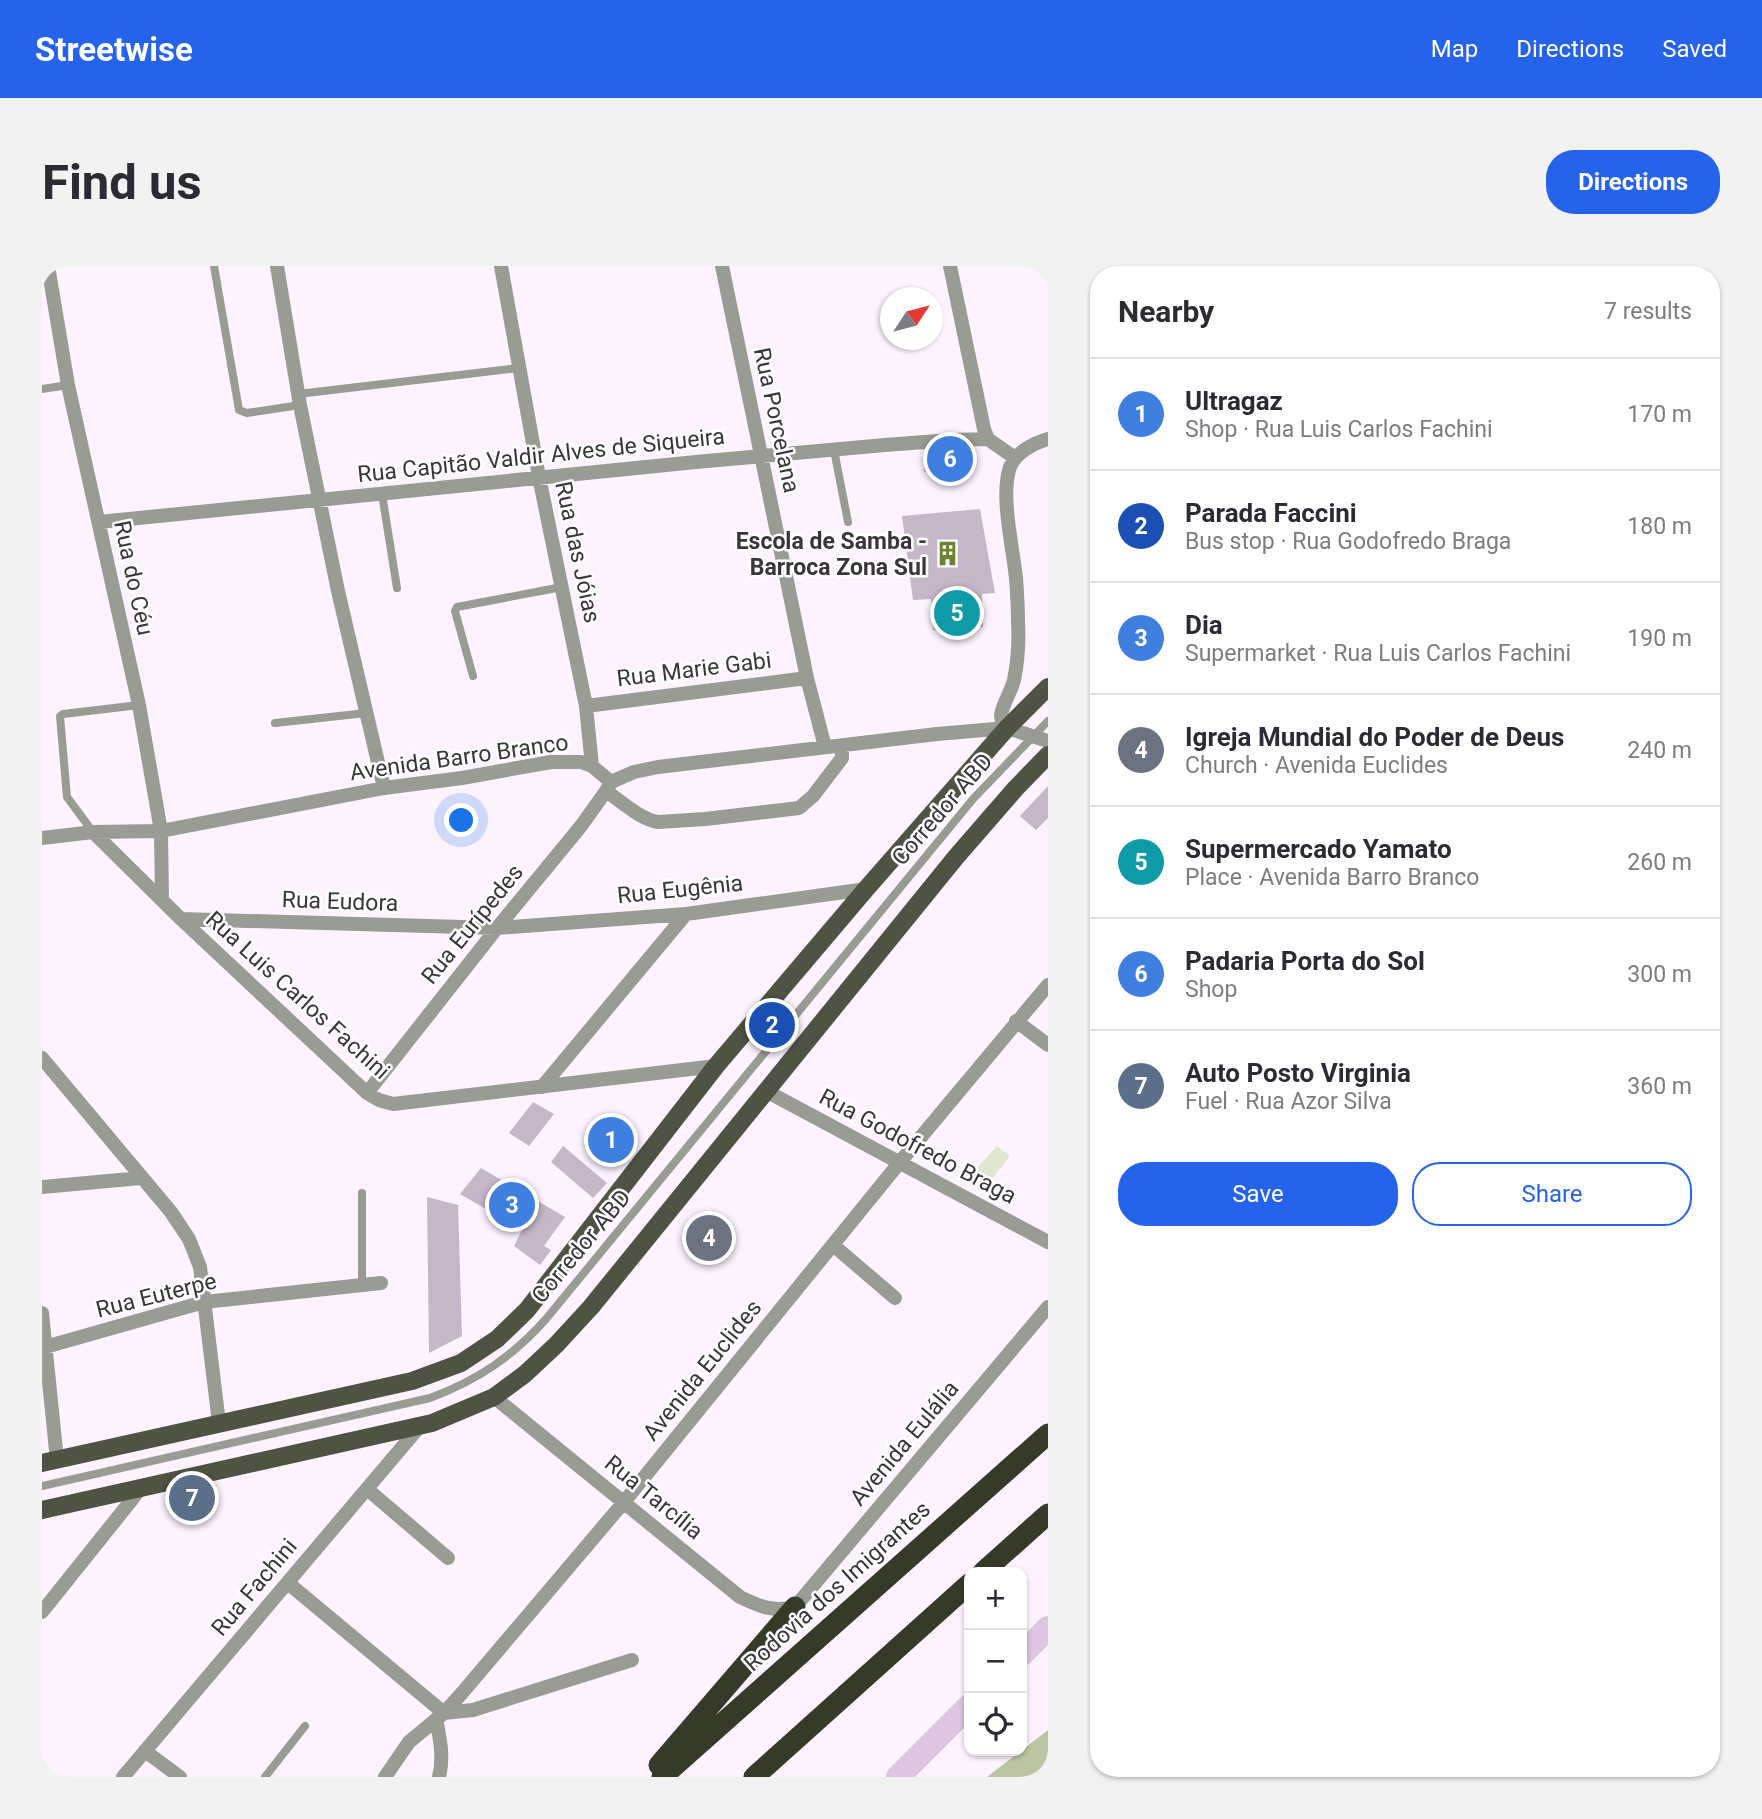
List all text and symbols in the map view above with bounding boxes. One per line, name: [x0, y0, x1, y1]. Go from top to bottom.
text: Streetwise: [35, 30, 193, 69]
text: Map: [1431, 35, 1478, 63]
text: Directions: [1516, 35, 1624, 63]
text: Saved: [1662, 35, 1727, 63]
button: Directions: [1546, 150, 1720, 214]
text: Find us: [42, 154, 202, 211]
north arrow: [880, 287, 943, 350]
text: Nearby: [1118, 294, 1214, 329]
text: 7 results: [1604, 298, 1692, 325]
street label: Rua Porcelana: [748, 345, 805, 495]
text: Ultragaz: [1185, 386, 1283, 416]
text: 1: [1134, 401, 1148, 428]
text: 170 m: [1627, 401, 1692, 428]
text: Shop · Rua Luis Carlos Fachini: [1185, 416, 1493, 443]
street label: Rua Capitão Valdir Alves de Siqueira: [356, 423, 726, 488]
pin: 6: [927, 433, 973, 485]
street label: Rua das Jóias: [549, 479, 606, 625]
text: Parada Faccini: [1185, 498, 1357, 528]
text: 2: [1134, 513, 1148, 540]
text: 180 m: [1627, 513, 1692, 540]
street label: Rua do Céu: [108, 518, 159, 638]
place label: Escola de Samba - Barroca Zona Sul: [736, 528, 927, 581]
text: Bus stop · Rua Godofredo Braga: [1185, 528, 1511, 555]
building icon: Escola de Samba - Barroca Zona Sul: [933, 540, 961, 568]
pin: 5: [934, 587, 980, 639]
text: Dia: [1185, 610, 1223, 640]
text: 3: [1134, 625, 1148, 652]
text: 190 m: [1627, 625, 1692, 652]
text: Supermarket · Rua Luis Carlos Fachini: [1185, 640, 1571, 667]
street label: Rua Marie Gabi: [615, 647, 773, 692]
text: Igreja Mundial do Poder de Deus: [1185, 722, 1564, 752]
street label: Avenida Barro Branco: [348, 729, 570, 786]
text: 4: [1134, 737, 1148, 764]
text: 240 m: [1627, 737, 1692, 764]
street label: Corredor ABD: [886, 748, 998, 871]
text: Church · Avenida Euclides: [1185, 752, 1448, 779]
your location: [444, 803, 478, 837]
text: Supermercado Yamato: [1185, 834, 1452, 864]
text: 5: [1134, 849, 1148, 876]
text: 260 m: [1627, 849, 1692, 876]
street label: Rua Eurípedes: [416, 859, 529, 990]
text: Place · Avenida Barro Branco: [1185, 864, 1479, 891]
street label: Rua Eugênia: [616, 869, 744, 910]
street label: Rua Eudora: [281, 886, 399, 917]
street label: Rua Luis Carlos Fachini: [200, 906, 395, 1085]
text: Padaria Porta do Sol: [1185, 946, 1425, 976]
text: 6: [1134, 961, 1148, 988]
text: 300 m: [1627, 961, 1692, 988]
text: Shop: [1185, 976, 1237, 1003]
pin: 2: [749, 999, 795, 1051]
text: Auto Posto Virginia: [1185, 1058, 1411, 1088]
text: 7: [1134, 1073, 1148, 1100]
text: 360 m: [1627, 1073, 1692, 1100]
street label: Rua Godofredo Braga: [815, 1083, 1021, 1210]
text: Fuel · Rua Azor Silva: [1185, 1088, 1392, 1115]
pin: 1: [588, 1114, 634, 1166]
button: Save: [1118, 1162, 1398, 1226]
button: Share: [1412, 1162, 1692, 1226]
pin: 3: [489, 1179, 535, 1231]
street label: Corredor ABD: [526, 1184, 637, 1309]
pin: 4: [686, 1212, 732, 1264]
street label: Rua Euterpe: [93, 1267, 219, 1323]
street label: Avenida Euclides: [637, 1295, 767, 1446]
street label: Avenida Eulália: [844, 1375, 964, 1511]
street label: Rua Tarcília: [599, 1450, 708, 1545]
pin: 7: [169, 1472, 215, 1524]
street label: Rodovia dos Imigrantes: [739, 1496, 936, 1677]
street label: Rua Fachini: [206, 1533, 303, 1641]
map controls: [964, 1567, 1027, 1756]
button: +: [964, 1567, 1027, 1630]
button: −: [964, 1630, 1027, 1693]
button: locate: [964, 1693, 1027, 1756]

